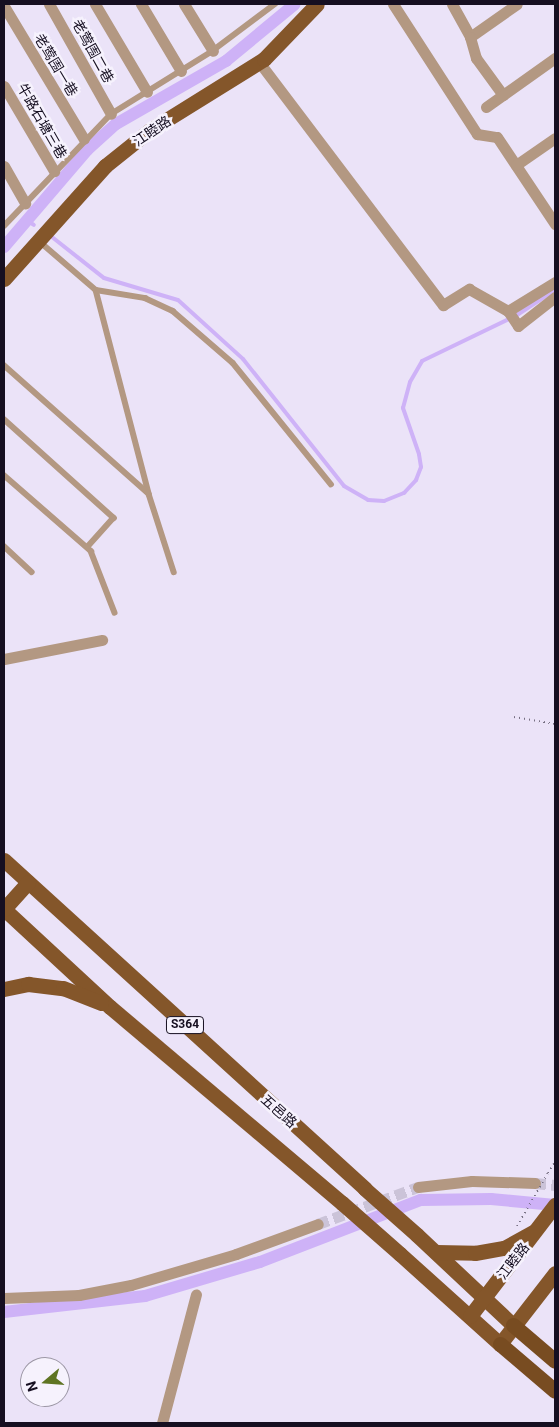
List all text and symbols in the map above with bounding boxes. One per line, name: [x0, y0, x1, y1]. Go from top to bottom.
street label: 老莺围二巷: [69, 16, 117, 86]
street label: 老莺围一巷: [31, 31, 81, 99]
street label: 牛路石塘三巷: [14, 80, 70, 162]
street label: 江睦路: [130, 112, 174, 150]
road number: S364: [165, 1016, 205, 1034]
street label: 五邑路: [258, 1091, 300, 1131]
street label: 江睦路: [493, 1239, 533, 1283]
north arrow: [20, 1357, 70, 1407]
text: N: [23, 1379, 41, 1394]

